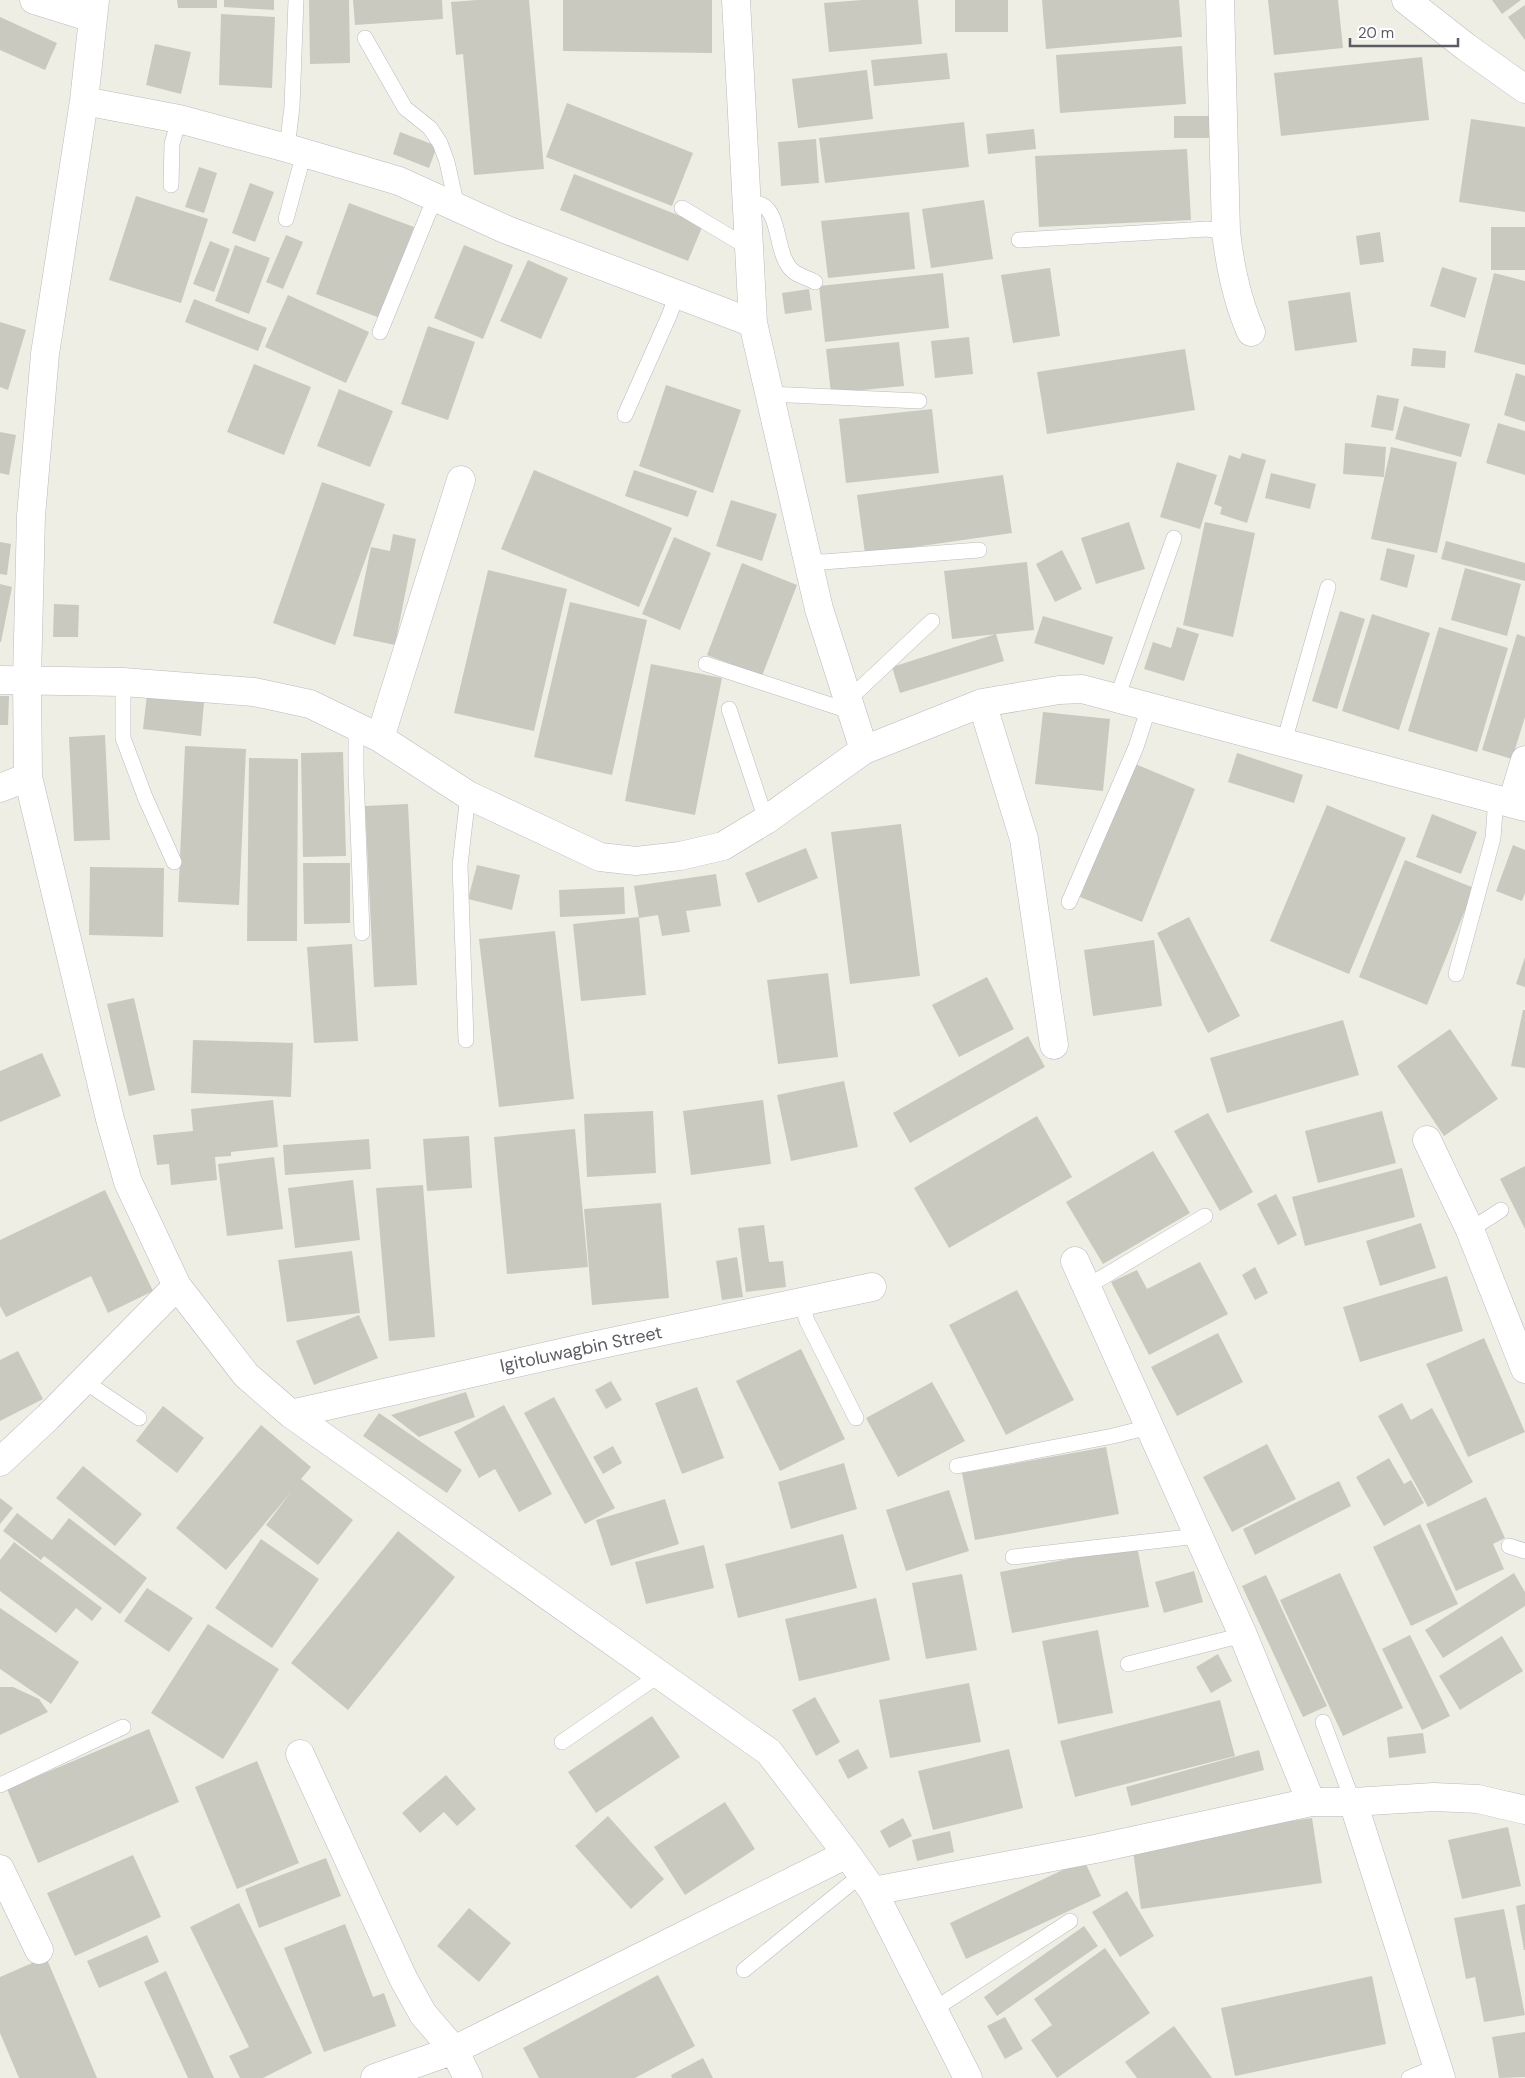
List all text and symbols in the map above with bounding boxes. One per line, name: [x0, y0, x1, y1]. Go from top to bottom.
scale bar: [1350, 15, 1458, 47]
text: 20 m: [1358, 23, 1394, 43]
street label: Igitoluwagbin Street: [498, 1320, 664, 1378]

